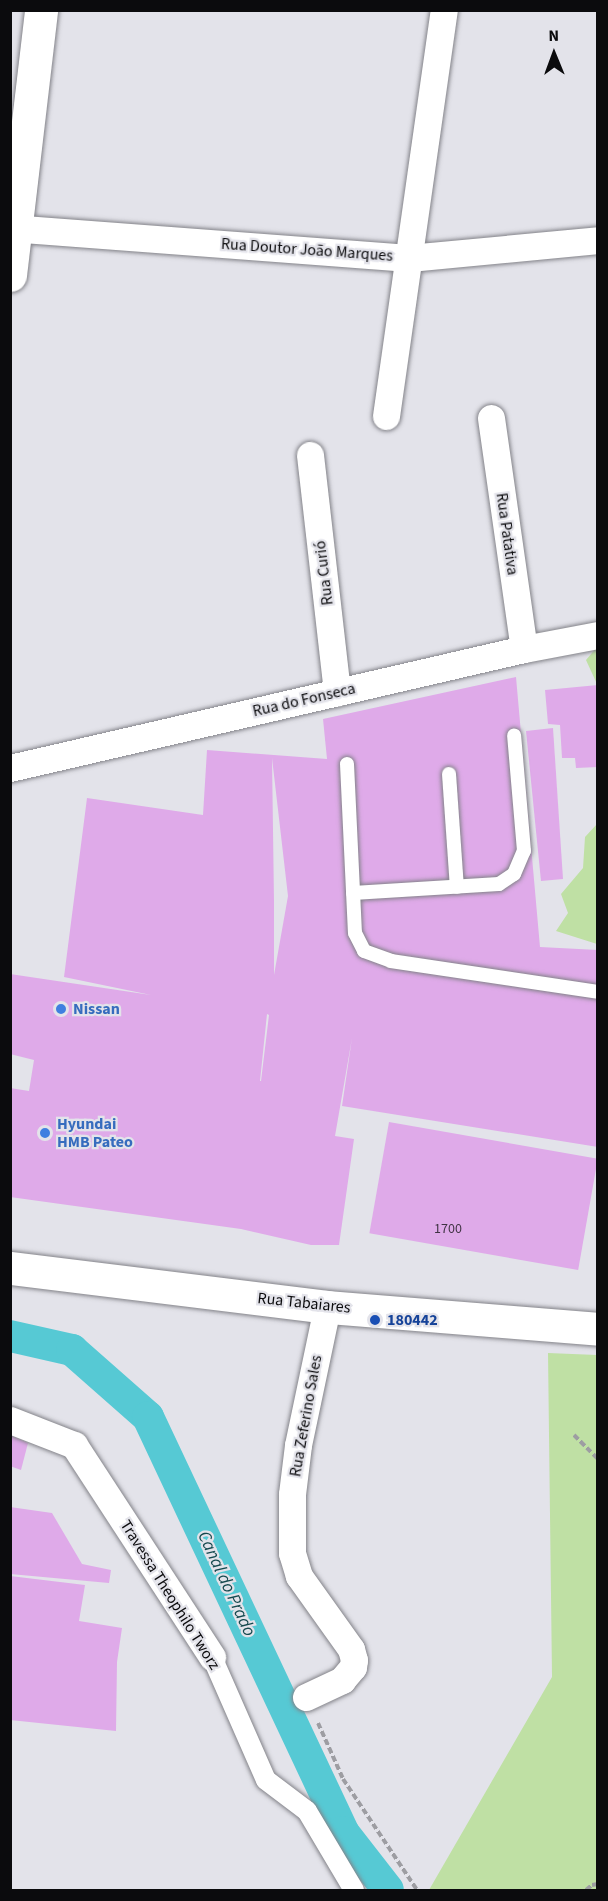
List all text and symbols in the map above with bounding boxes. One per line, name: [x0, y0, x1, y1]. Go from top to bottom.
north arrow: [524, 24, 584, 84]
text: N: [548, 25, 559, 47]
street label: Rua Doutor João Marques: [220, 234, 394, 266]
street label: Rua Patativa: [492, 492, 522, 576]
street label: Rua Curió: [311, 540, 337, 606]
street label: Rua do Fonseca: [251, 679, 357, 721]
place label: Nissan: [73, 999, 120, 1019]
marker: Nissan: [54, 1002, 68, 1016]
place label: Hyundai HMB Pateo: [57, 1114, 133, 1152]
marker: Hyundai HMB Pateo: [38, 1126, 52, 1140]
house number: 1700: [434, 1221, 462, 1237]
street label: Rua Tabaiares: [257, 1289, 351, 1317]
place label: 180442: [387, 1310, 438, 1330]
marker: 180442: [368, 1313, 382, 1327]
street label: Rua Zeferino Sales: [286, 1354, 326, 1478]
street label: Travessa Theophilo Tworz: [116, 1517, 224, 1673]
water label: Canal do Prado: [192, 1528, 260, 1640]

